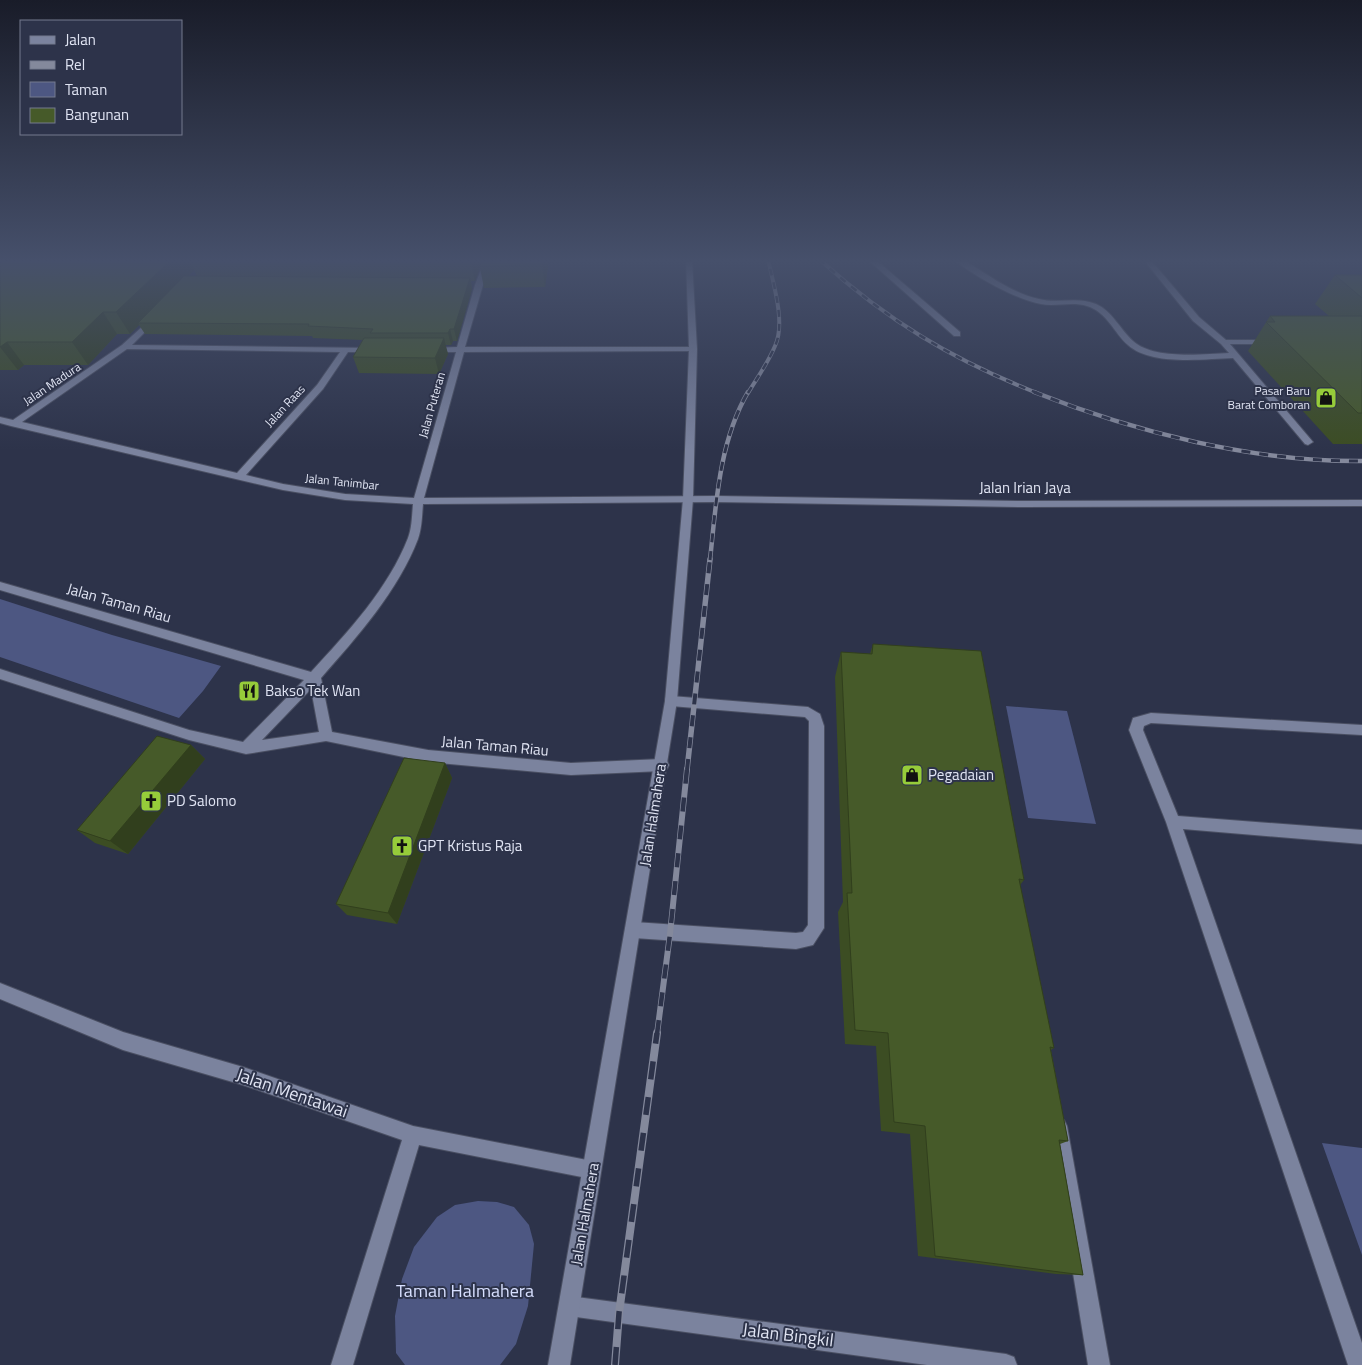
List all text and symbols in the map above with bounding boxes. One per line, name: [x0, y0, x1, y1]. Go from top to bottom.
legend: [20, 20, 182, 135]
text: Jalan: [65, 28, 96, 51]
text: Rel: [65, 53, 85, 76]
text: Taman: [65, 78, 107, 101]
text: Bangunan: [65, 103, 129, 126]
street label: Jalan Madura: [19, 357, 85, 410]
street label: Jalan Puteran: [413, 370, 450, 440]
street label: Jalan Raas: [260, 380, 310, 431]
place label: Pasar Baru Barat Comboran: [1228, 381, 1310, 414]
shop icon: Pasar Baru Barat Comboran: [1314, 386, 1338, 410]
street label: Jalan Tanimbar: [304, 468, 380, 495]
street label: Jalan Irian Jaya: [979, 476, 1071, 499]
street label: Jalan Taman Riau: [64, 577, 174, 628]
restaurant icon: Bakso Tek Wan: [237, 679, 261, 703]
place label: Bakso Tek Wan: [265, 679, 360, 702]
street label: Jalan Taman Riau: [440, 729, 550, 762]
street label: Jalan Halmahera: [633, 761, 672, 868]
shop icon: Pegadaian: [900, 763, 924, 787]
place label: Pegadaian: [928, 763, 994, 786]
church icon: PD Salomo: [139, 789, 163, 813]
place label: PD Salomo: [167, 789, 236, 812]
church icon: GPT Kristus Raja: [390, 834, 414, 858]
place label: GPT Kristus Raja: [418, 834, 523, 857]
street label: Jalan Mentawai: [233, 1061, 352, 1124]
street label: Jalan Halmahera: [564, 1160, 605, 1267]
park label: Taman Halmahera: [396, 1277, 534, 1304]
street label: Jalan Bingkil: [741, 1316, 835, 1353]

